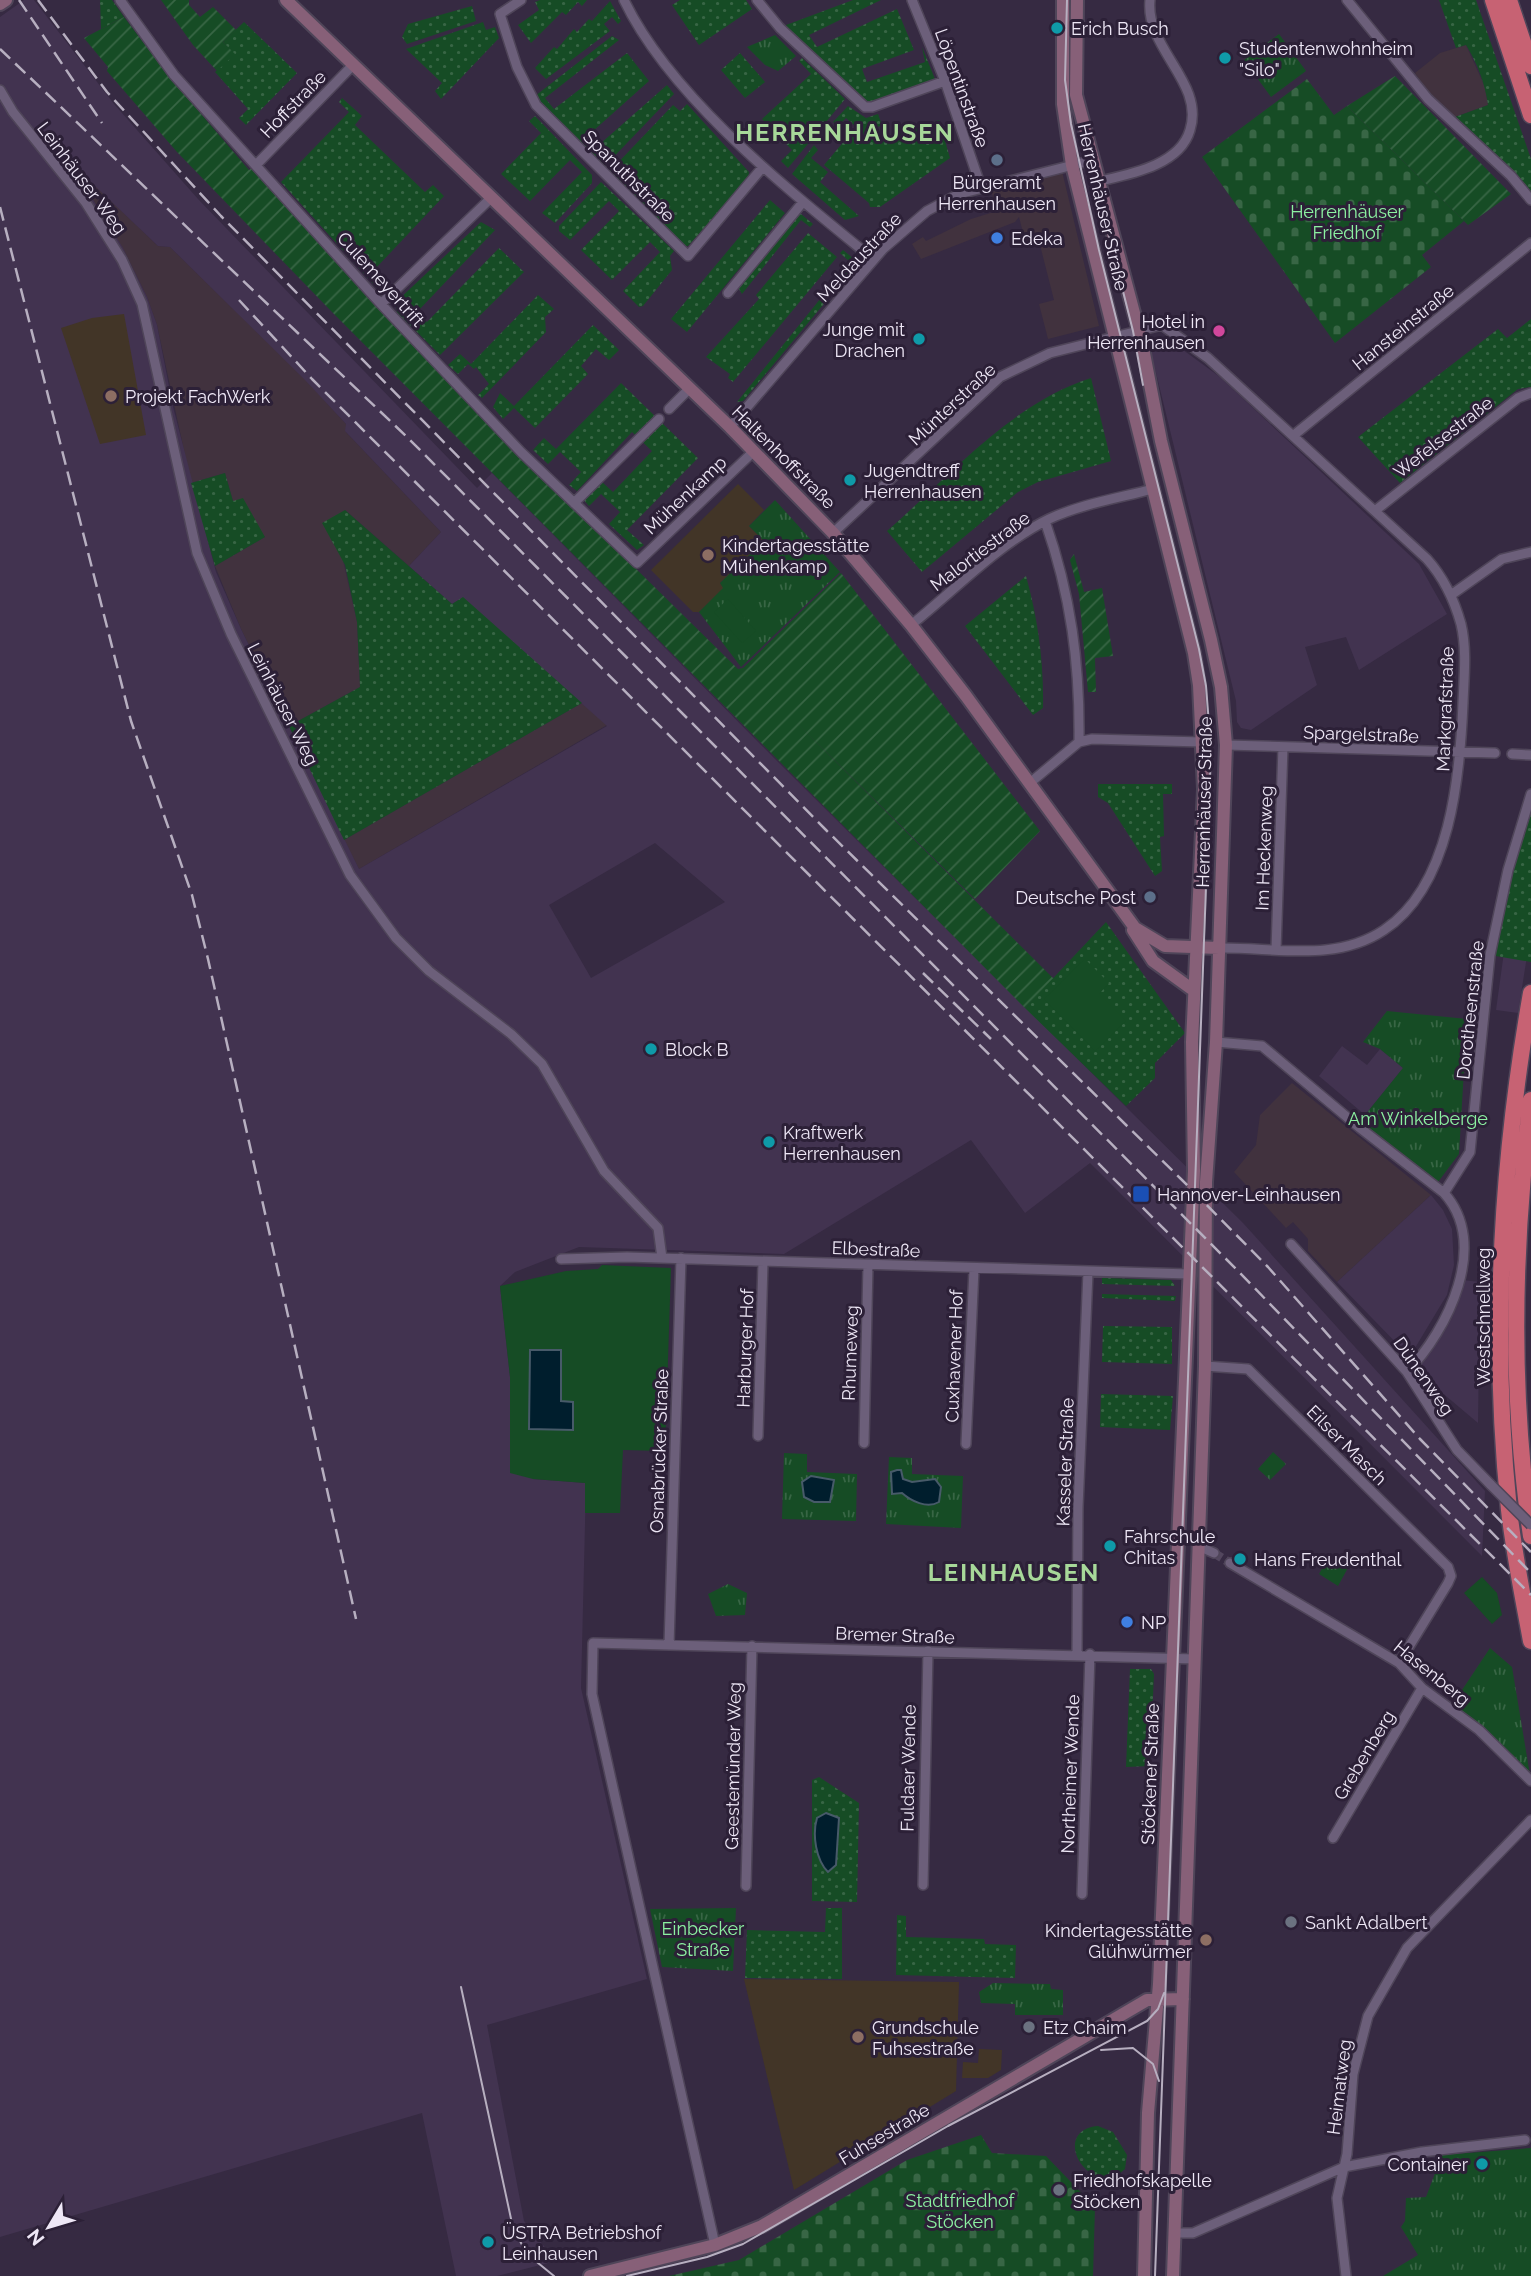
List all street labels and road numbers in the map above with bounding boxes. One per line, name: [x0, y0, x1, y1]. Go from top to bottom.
street label: Löpentinstraße: [931, 26, 993, 151]
street label: Hoffstraße: [256, 66, 331, 142]
street label: Leinhäuser Weg: [33, 118, 131, 238]
street label: Herrenhäuser Straße: [1074, 121, 1133, 293]
street label: Spanuthstraße: [579, 126, 679, 226]
street label: Meldaustraße: [812, 208, 906, 306]
street label: Culemeyertrift: [333, 227, 429, 331]
street label: Hansteinstraße: [1348, 279, 1458, 374]
street label: Münterstraße: [904, 358, 1000, 450]
street label: Wefelsestraße: [1389, 392, 1497, 482]
street label: Haltenhoffstraße: [728, 401, 840, 513]
street label: Mühenkamp: [639, 452, 731, 538]
street label: Malortiestraße: [926, 506, 1034, 595]
street label: Leinhäuser Weg: [243, 639, 323, 769]
street label: Markgrafstraße: [1432, 646, 1458, 772]
street label: Herrenhäuser Straße: [1192, 716, 1216, 888]
street label: Spargelstraße: [1303, 721, 1420, 747]
street label: Im Heckenweg: [1251, 785, 1277, 911]
street label: Dorotheenstraße: [1452, 939, 1488, 1081]
street label: Elbestraße: [831, 1237, 921, 1261]
street label: Westschnellweg: [1473, 1248, 1494, 1386]
street label: Harburger Hof: [732, 1287, 758, 1408]
street label: Cuxhavener Hof: [941, 1288, 967, 1423]
street label: Rhumeweg: [838, 1305, 862, 1401]
street label: Dünenweg: [1389, 1333, 1459, 1419]
street label: Osnabrücker Straße: [646, 1368, 672, 1533]
street label: Kasseler Straße: [1052, 1397, 1078, 1527]
street label: Eilser Masch: [1303, 1401, 1391, 1489]
street label: Bremer Straße: [835, 1622, 956, 1648]
street label: Hasenberg: [1390, 1636, 1474, 1710]
street label: Geestemünder Weg: [721, 1682, 745, 1850]
street label: Northeimer Wende: [1057, 1694, 1083, 1854]
street label: Stöckener Straße: [1137, 1702, 1163, 1845]
street label: Fuldaer Wende: [896, 1704, 920, 1832]
street label: Grebenberg: [1329, 1707, 1399, 1803]
street label: Heimatweg: [1323, 2038, 1355, 2136]
street label: Fuhsestraße: [835, 2099, 933, 2169]

